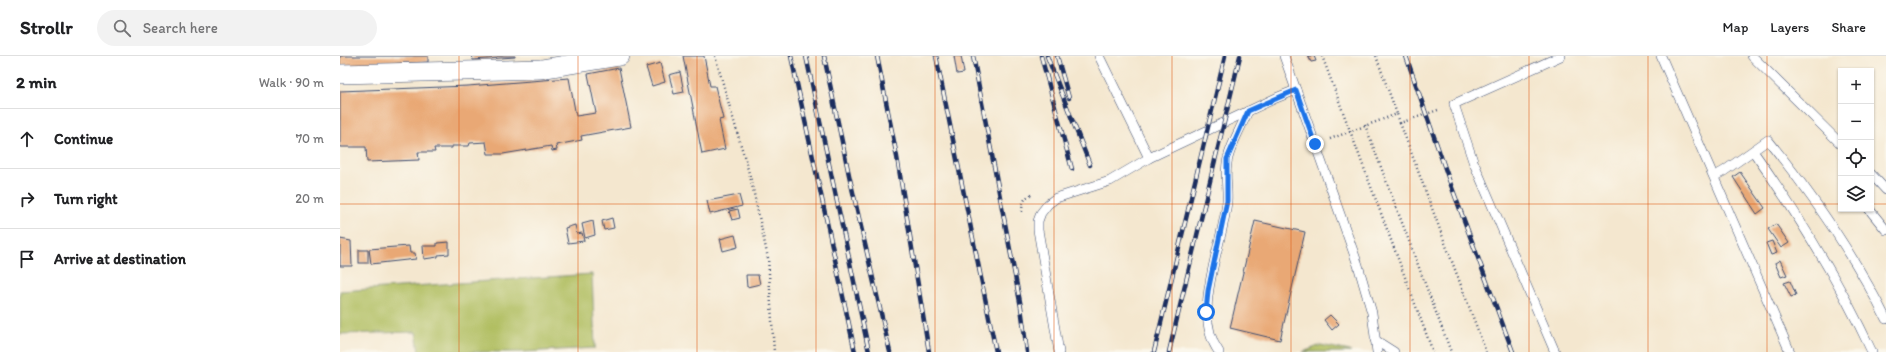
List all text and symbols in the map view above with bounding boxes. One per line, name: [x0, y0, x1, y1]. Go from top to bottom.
search box: [97, 10, 377, 46]
text: Strollr: [20, 16, 73, 39]
icon: search: [111, 17, 133, 39]
text: Search here: [143, 19, 218, 37]
text: Map: [1723, 19, 1748, 36]
text: Layers: [1770, 19, 1809, 36]
text: Share: [1831, 19, 1866, 36]
map controls: [1838, 68, 1874, 212]
button: +: [1838, 68, 1874, 104]
text: 2 min: [16, 72, 56, 92]
text: Walk · 90 m: [259, 75, 324, 90]
button: −: [1838, 104, 1874, 140]
icon: ahead: [16, 128, 38, 150]
text: Continue: [54, 130, 113, 148]
text: 70 m: [296, 131, 324, 146]
route end: [1306, 135, 1324, 153]
button: locate: [1838, 140, 1874, 176]
button: layers: [1838, 176, 1874, 212]
icon: right: [16, 188, 38, 210]
text: Turn right: [54, 190, 118, 208]
text: 20 m: [295, 191, 324, 206]
icon: arrive: [16, 248, 38, 270]
text: Arrive at destination: [54, 250, 186, 268]
route start: [1197, 303, 1215, 321]

